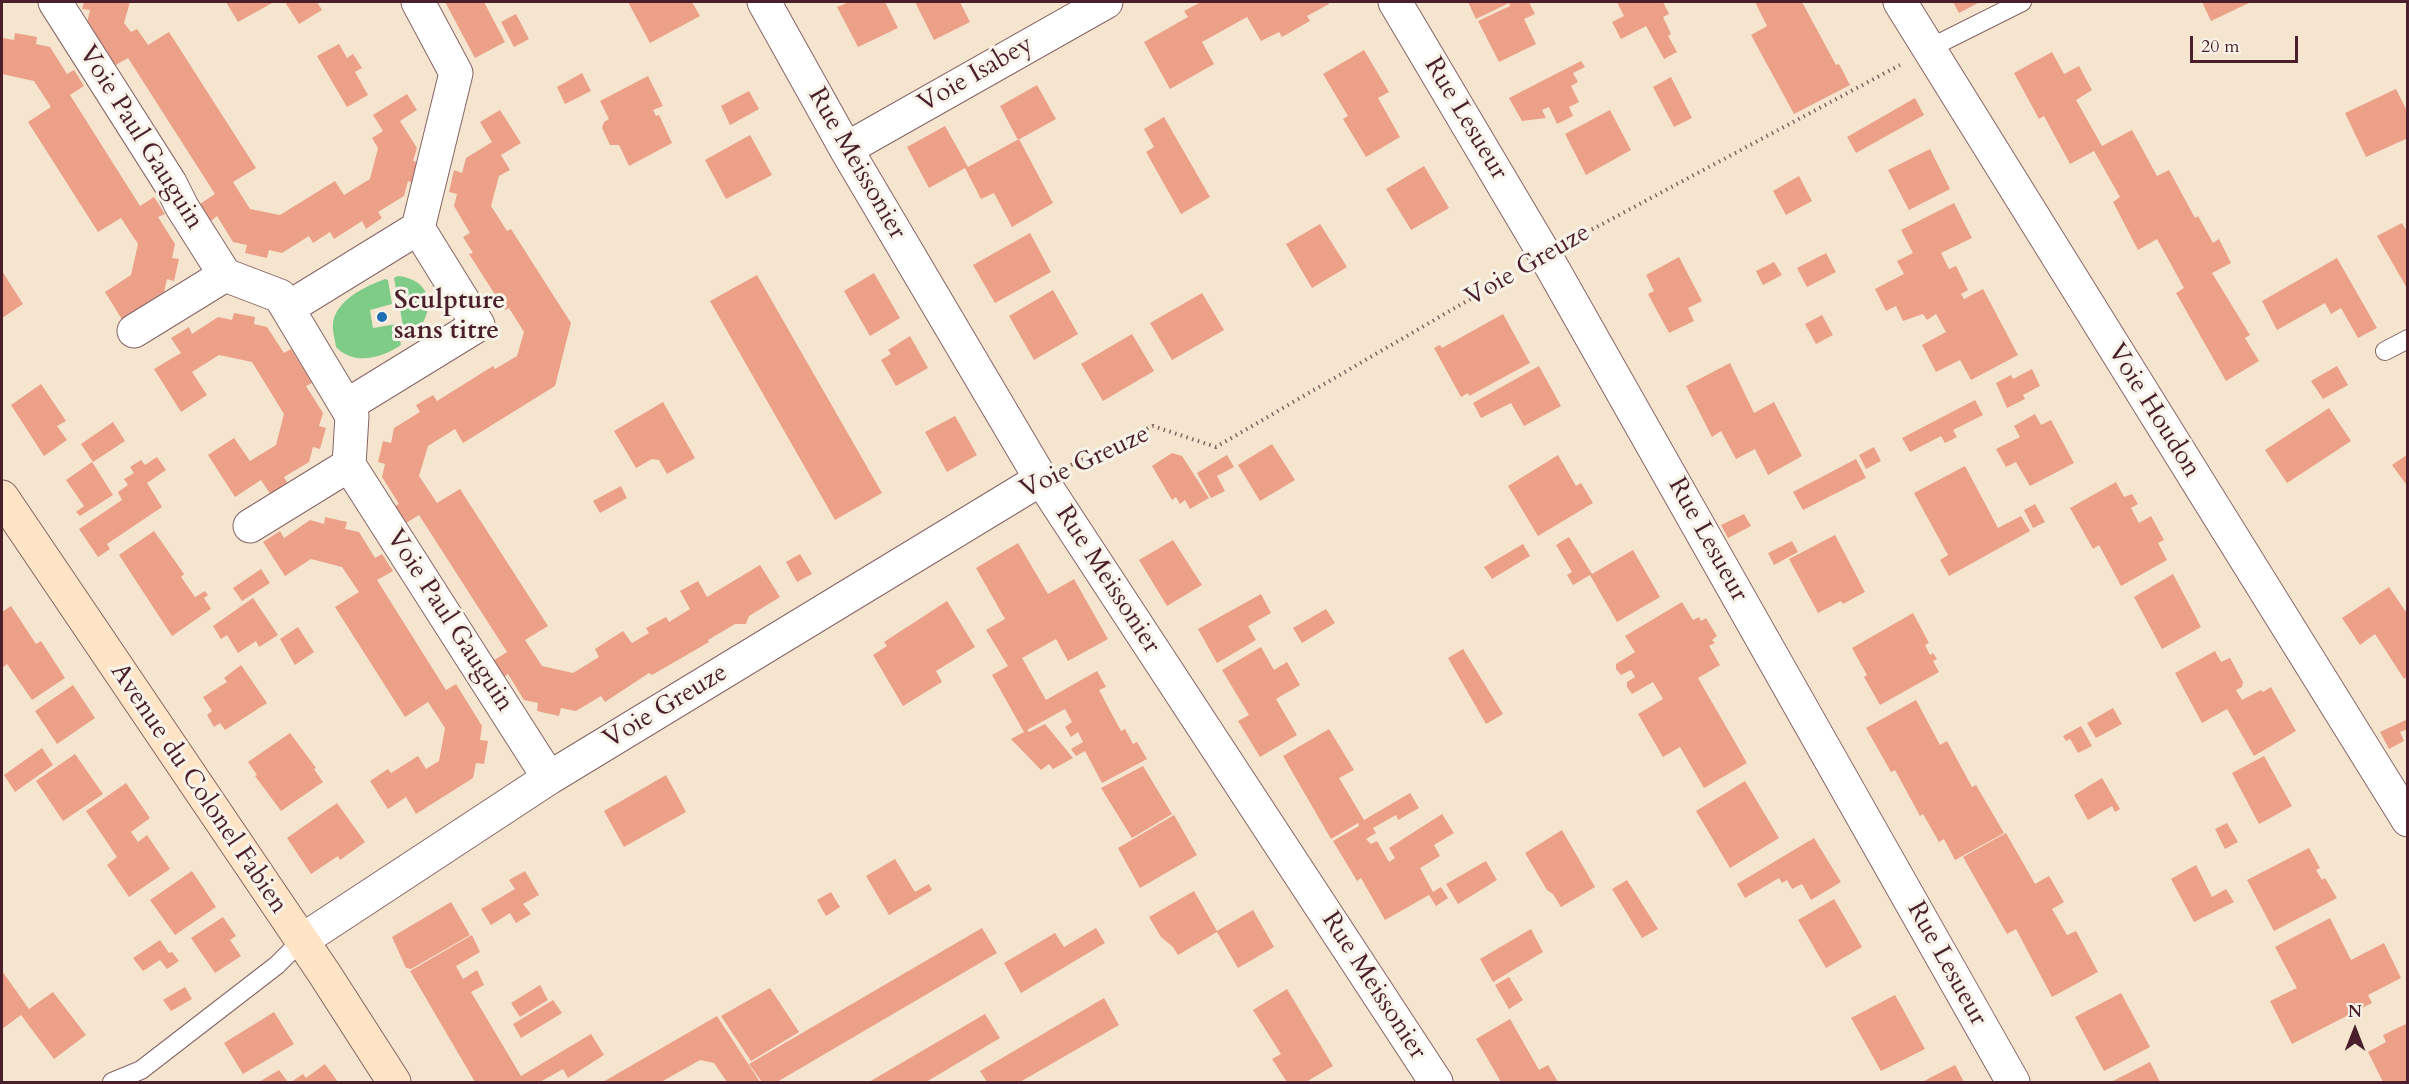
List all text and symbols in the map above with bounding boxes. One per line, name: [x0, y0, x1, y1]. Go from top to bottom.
scale bar: [2193, 24, 2301, 62]
street label: Voie Isabey: [913, 30, 1039, 120]
text: 20 m: [2201, 34, 2240, 59]
street label: Voie Paul Gauguin: [71, 40, 209, 236]
street label: Rue Lesueur: [1416, 52, 1514, 186]
street label: Rue Meissonier: [800, 83, 912, 245]
street label: Voie Greuze: [1460, 218, 1596, 314]
place label: Sculpture sans titre: [394, 286, 505, 348]
marker: Sculpture sans titre: [375, 310, 389, 324]
street label: Voie Houdon: [2099, 338, 2207, 484]
street label: Voie Greuze: [1015, 420, 1155, 506]
street label: Rue Lesueur: [1660, 472, 1754, 608]
street label: Rue Meissonier: [1048, 500, 1166, 660]
street label: Voie Paul Gauguin: [379, 524, 519, 718]
street label: Avenue du Colonel Fabien: [103, 658, 293, 920]
street label: Voie Greuze: [598, 658, 734, 756]
street label: Rue Lesueur: [1899, 896, 1993, 1032]
street label: Rue Meissonier: [1314, 906, 1432, 1066]
north arrow: [2325, 1000, 2385, 1060]
text: N: [2348, 1001, 2362, 1023]

